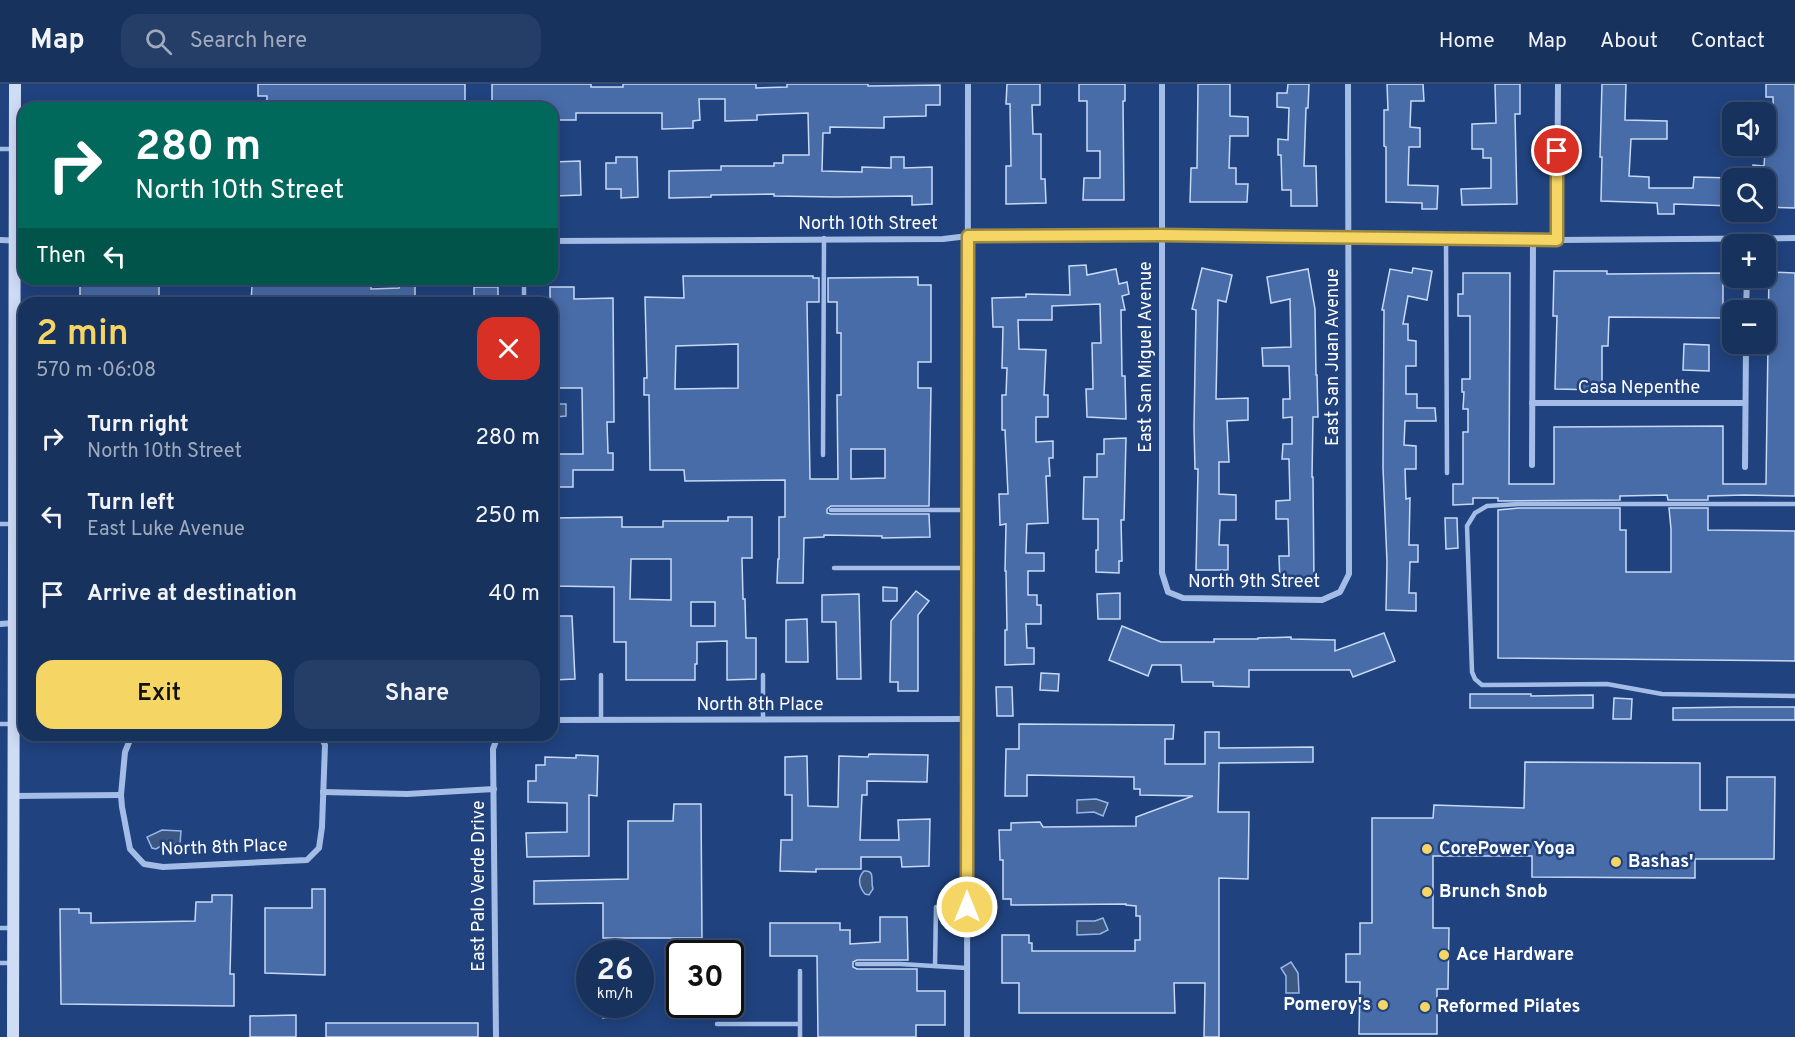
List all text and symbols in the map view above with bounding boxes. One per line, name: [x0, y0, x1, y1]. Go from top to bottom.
search box: [121, 14, 541, 68]
text: Map: [30, 23, 85, 59]
icon: search: [142, 25, 175, 58]
text: Search here: [190, 28, 307, 55]
text: Home: [1439, 28, 1495, 55]
text: Map: [1528, 28, 1567, 55]
text: About: [1600, 28, 1658, 55]
text: Contact: [1691, 28, 1765, 55]
map controls: [1722, 102, 1776, 354]
button: sound: [1722, 102, 1776, 156]
text: 280 m: [135, 122, 261, 175]
pin: [1531, 125, 1582, 176]
icon: right: [36, 126, 114, 204]
icon: arrive: [1540, 134, 1573, 167]
button: search: [1722, 168, 1776, 222]
text: North 10th Street: [135, 174, 344, 208]
street label: North 10th Street: [798, 213, 938, 236]
button: +: [1722, 234, 1776, 288]
icon: left: [98, 240, 131, 273]
text: Then: [36, 243, 86, 270]
street label: East San Miguel Avenue: [1135, 261, 1158, 453]
street label: East San Juan Avenue: [1322, 268, 1345, 446]
button: −: [1722, 300, 1776, 354]
text: 2 min: [36, 312, 129, 358]
button: close: [477, 317, 540, 380]
text: 570 m · 06:08: [36, 358, 156, 384]
street label: Casa Nepenthe: [1578, 377, 1700, 400]
text: Turn right: [87, 412, 189, 439]
icon: right: [36, 422, 69, 455]
text: 280 m: [475, 425, 540, 452]
text: North 10th Street: [87, 439, 242, 465]
text: Turn left: [87, 490, 175, 517]
icon: left: [36, 500, 69, 533]
text: 250 m: [475, 503, 540, 530]
text: East Luke Avenue: [87, 517, 245, 543]
street label: North 9th Street: [1188, 571, 1320, 594]
icon: arrive: [36, 578, 69, 611]
text: Arrive at destination: [87, 581, 297, 608]
text: 40 m: [488, 581, 540, 608]
button: Exit: [36, 660, 282, 729]
button: Share: [294, 660, 540, 729]
street label: North 8th Place: [697, 694, 823, 717]
street label: East Palo Verde Drive: [468, 800, 491, 972]
street label: North 8th Place: [160, 834, 288, 862]
place label: CorePower Yoga: [1439, 838, 1575, 861]
marker: CorePower Yoga: [1420, 842, 1434, 856]
place label: Bashas': [1628, 851, 1693, 874]
marker: Bashas': [1609, 855, 1623, 869]
position arrow: [935, 875, 999, 939]
place label: Brunch Snob: [1439, 881, 1548, 904]
marker: Brunch Snob: [1420, 885, 1434, 899]
speed limit sign: 30: [666, 940, 744, 1018]
place label: Ace Hardware: [1456, 944, 1574, 967]
marker: Ace Hardware: [1437, 948, 1451, 962]
text: 26: [597, 953, 633, 990]
text: km/h: [597, 985, 633, 1004]
place label: Pomeroy's: [1283, 994, 1371, 1017]
place label: Reformed Pilates: [1437, 996, 1580, 1019]
marker: Pomeroy's: [1376, 998, 1390, 1012]
marker: Reformed Pilates: [1418, 1000, 1432, 1014]

